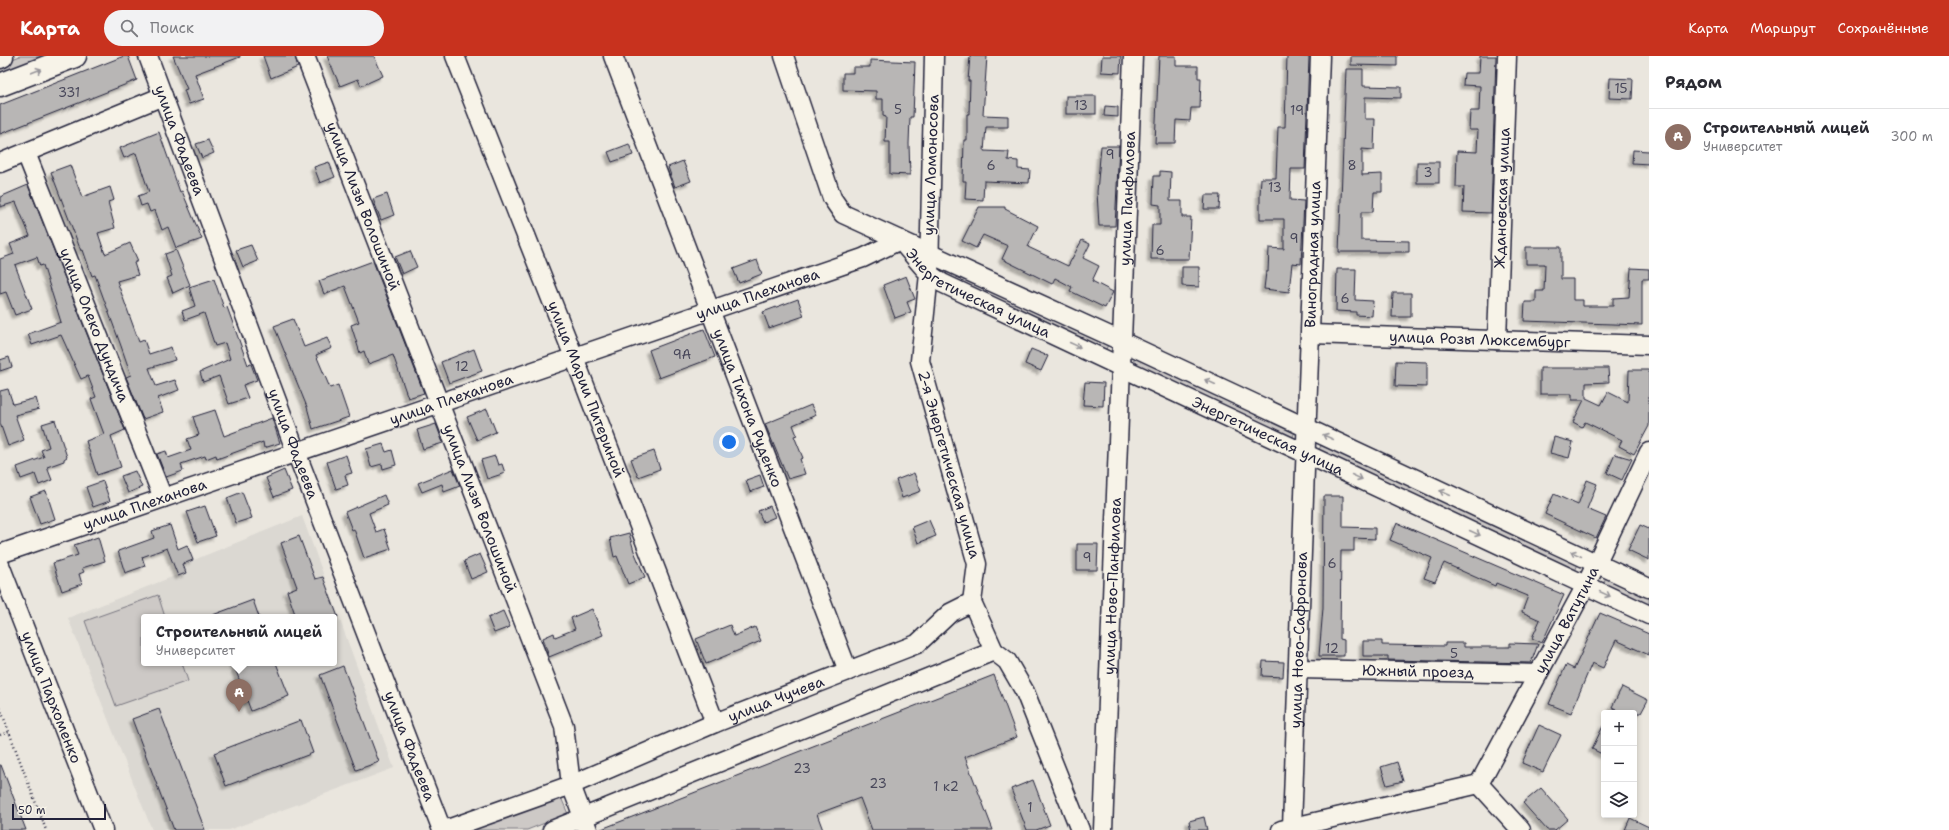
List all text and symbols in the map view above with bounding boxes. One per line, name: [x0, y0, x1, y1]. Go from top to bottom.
search box: [104, 10, 384, 46]
text: Карта: [20, 16, 80, 41]
icon: search: [118, 17, 140, 39]
text: Поиск: [150, 18, 194, 38]
text: Карта: [1688, 19, 1728, 37]
text: Маршрут: [1750, 19, 1816, 37]
text: Сохранённые: [1838, 19, 1929, 37]
one-way arrow: [30, 67, 42, 75]
text: Рядом: [1665, 71, 1722, 93]
house number: 15: [1614, 80, 1628, 97]
street label: улица Фадеева: [150, 82, 209, 199]
house number: 331: [58, 84, 80, 101]
street label: улица Ломоносова: [919, 93, 943, 236]
house number: 13: [1074, 97, 1088, 114]
house number: 5: [894, 101, 902, 118]
house number: 19: [1290, 102, 1304, 119]
text: Строительный лицей: [1703, 118, 1869, 138]
street label: улица Лизы Волошиной: [321, 119, 405, 293]
street label: Ждановская улица: [1490, 126, 1514, 269]
text: A: [1673, 128, 1683, 145]
text: 300 m: [1890, 128, 1933, 145]
street label: улица Панфилова: [1115, 130, 1140, 266]
text: Университет: [1703, 138, 1782, 155]
house number: 9: [1105, 146, 1115, 163]
house number: 6: [986, 157, 996, 174]
house number: 8: [1347, 157, 1357, 174]
house number: 3: [1423, 164, 1433, 181]
house number: 13: [1268, 179, 1282, 196]
street label: Виноградная улица: [1300, 180, 1325, 328]
house number: 9: [1289, 230, 1299, 247]
house number: 6: [1155, 242, 1165, 259]
street label: Энергетическая улица: [901, 244, 1054, 343]
street label: улица Олеко Дундича: [55, 245, 134, 406]
street label: улица Плеханова: [693, 263, 823, 325]
house number: 6: [1340, 290, 1350, 307]
street label: улица Марии Питериной: [543, 298, 629, 480]
street label: улица Тихона Руденко: [708, 326, 787, 490]
street label: улица Розы Люксембург: [1389, 327, 1571, 352]
one-way arrow: [1068, 342, 1080, 349]
house number: 9А: [673, 346, 691, 363]
house number: 12: [455, 358, 469, 375]
street label: 2-я Энергетическая улица: [913, 368, 985, 561]
street label: улица Плеханова: [387, 369, 516, 430]
one-way arrow: [1204, 378, 1216, 385]
street label: улица Фадеева: [263, 386, 323, 502]
street label: Энергетическая улица: [1189, 392, 1348, 480]
street label: улица Лизы Волошиной: [438, 421, 522, 596]
your location: [719, 432, 739, 452]
one-way arrow: [1322, 433, 1334, 440]
street label: улица Плеханова: [80, 474, 210, 535]
one-way arrow: [1351, 474, 1363, 481]
one-way arrow: [1440, 489, 1452, 496]
street label: улица Ново-Панфилова: [1099, 496, 1126, 675]
one-way arrow: [1468, 530, 1480, 537]
house number: 9: [1082, 549, 1092, 566]
one-way arrow: [1570, 550, 1582, 557]
street label: улица Ново-Сафронова: [1286, 551, 1312, 729]
house number: 6: [1327, 555, 1337, 572]
street label: улица Ватутина: [1530, 562, 1604, 677]
one-way arrow: [1599, 591, 1611, 598]
popup: [141, 614, 337, 666]
text: Строительный лицей: [156, 622, 322, 642]
street label: улица Пархоменко: [17, 628, 86, 766]
house number: 12: [1325, 640, 1339, 657]
text: Университет: [156, 642, 235, 659]
house number: 5: [1450, 645, 1458, 662]
street label: Южный проезд: [1362, 660, 1474, 683]
street label: улица Чучева: [725, 671, 828, 727]
pin: A: [226, 679, 252, 712]
street label: улица Фадеева: [379, 688, 440, 805]
map controls: [1601, 710, 1637, 818]
button: +: [1601, 710, 1637, 746]
button: −: [1601, 746, 1637, 782]
house number: 23: [793, 760, 811, 777]
house number: 23: [869, 775, 887, 792]
house number: 1 к2: [933, 778, 959, 795]
button: layers: [1601, 782, 1637, 818]
house number: 1: [1027, 799, 1033, 816]
scale bar: [12, 802, 106, 821]
text: 50 m: [18, 803, 46, 818]

